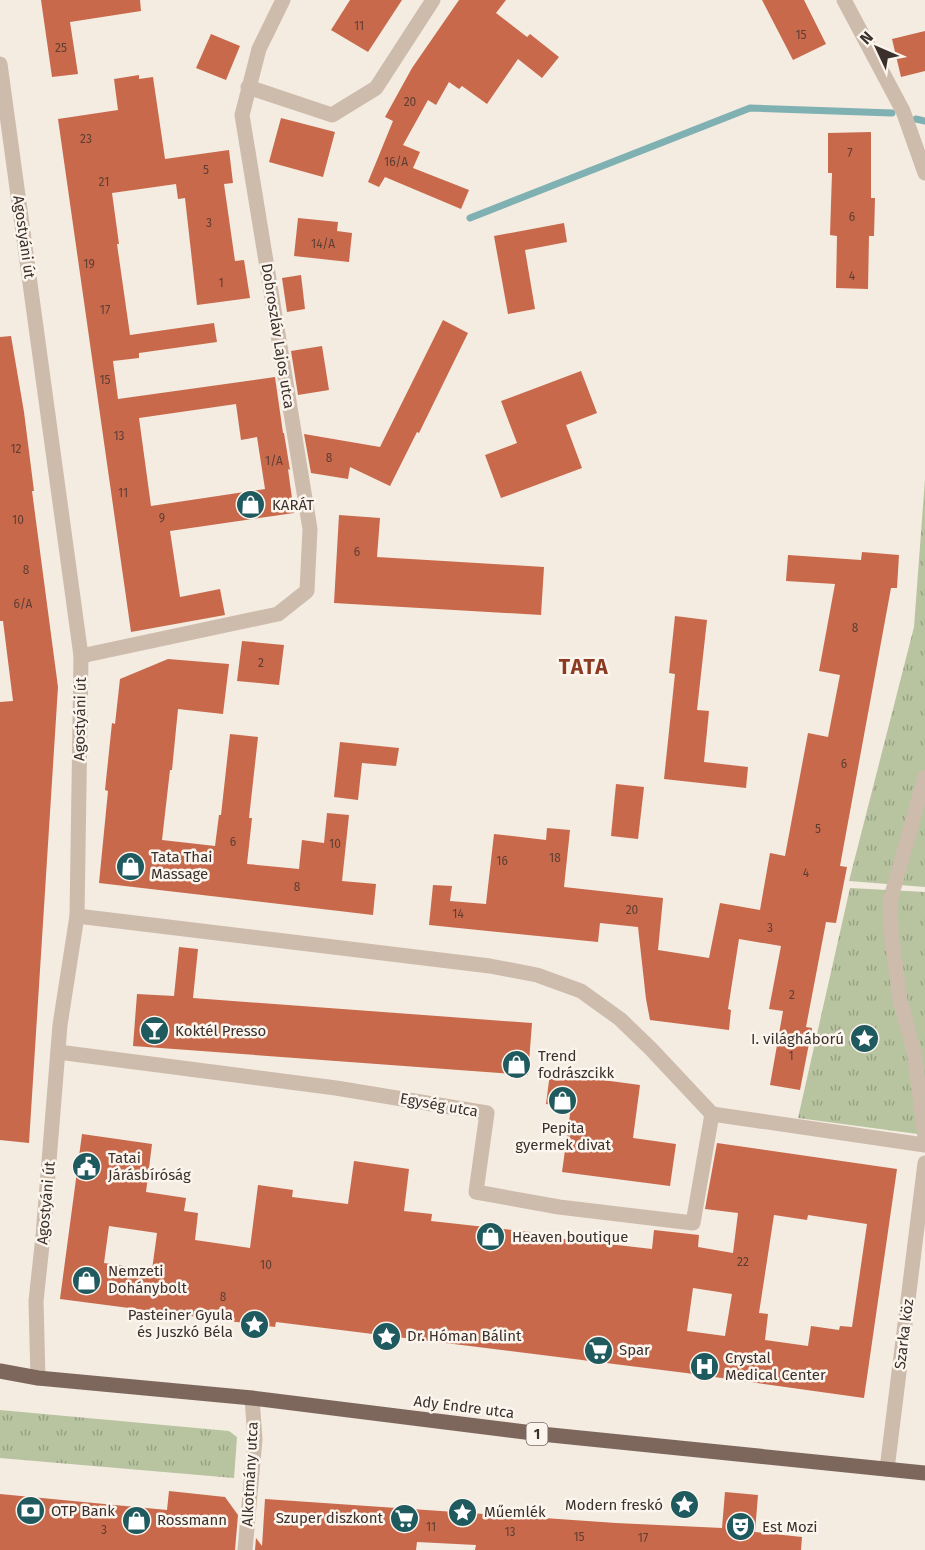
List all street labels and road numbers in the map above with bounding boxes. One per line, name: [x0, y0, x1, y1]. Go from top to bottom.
street label: Agostyáni út: [9, 194, 39, 280]
street label: Dobroszláv Lajos utca: [258, 262, 298, 410]
street label: Agostyáni út: [70, 676, 90, 761]
street label: Egység utca: [399, 1089, 479, 1121]
street label: Agostyáni út: [33, 1160, 59, 1245]
street label: Szarka köz: [891, 1297, 917, 1370]
street label: Ady Endre utca: [413, 1392, 515, 1422]
street label: Alkotmány utca: [238, 1421, 262, 1527]
road number: 1: [526, 1423, 548, 1445]

